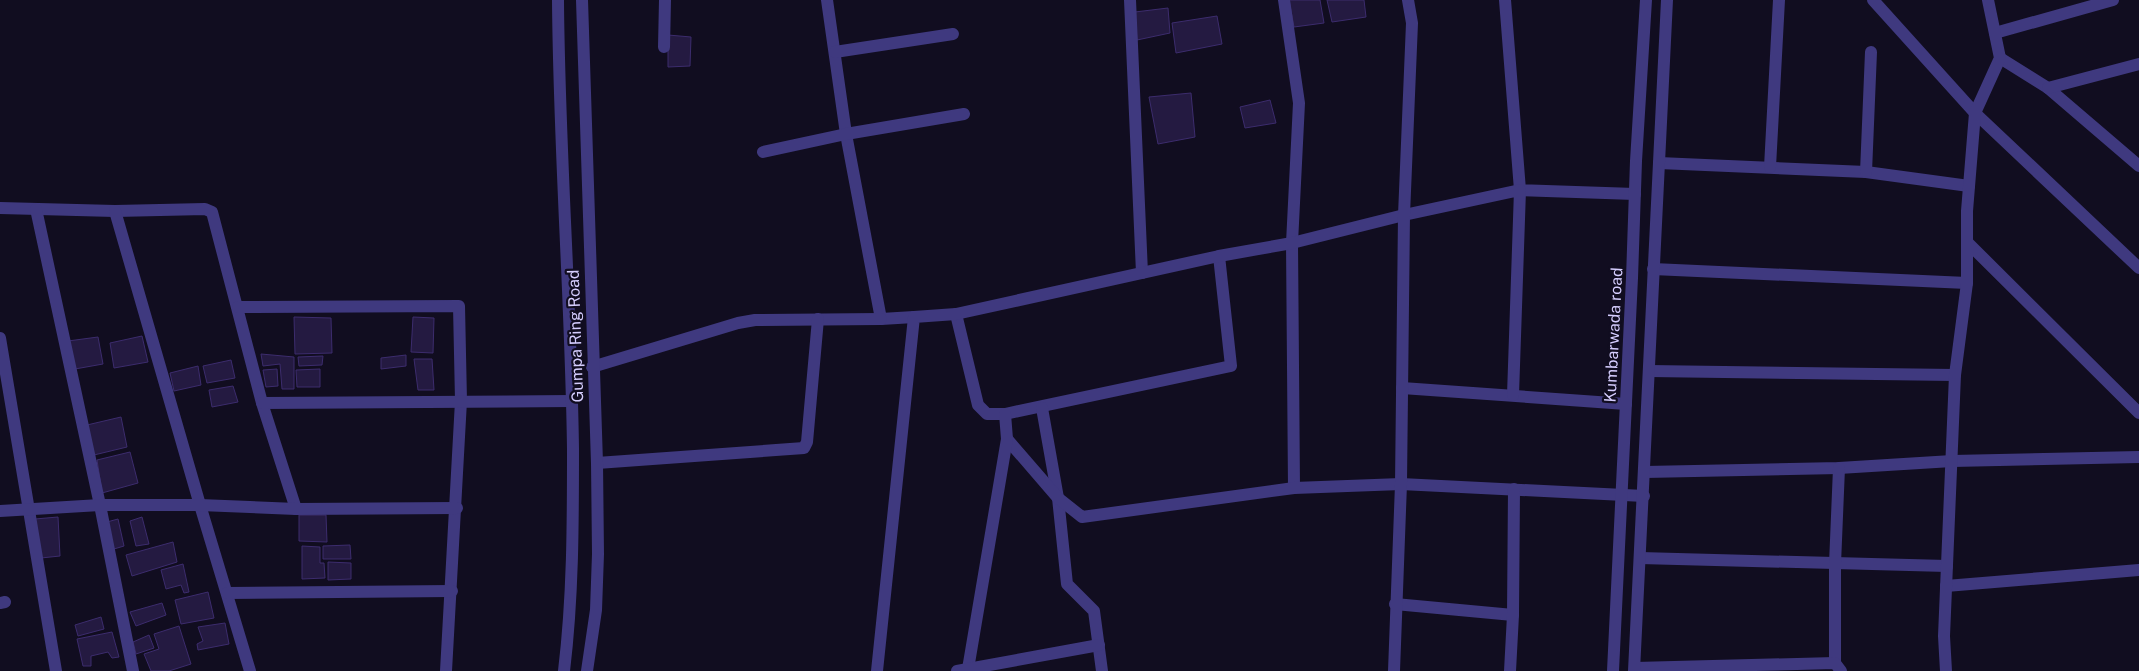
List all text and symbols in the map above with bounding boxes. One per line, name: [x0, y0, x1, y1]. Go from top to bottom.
street label: Kumbarwada road: [1600, 267, 1627, 403]
street label: Gumpa Ring Road: [564, 269, 587, 403]

